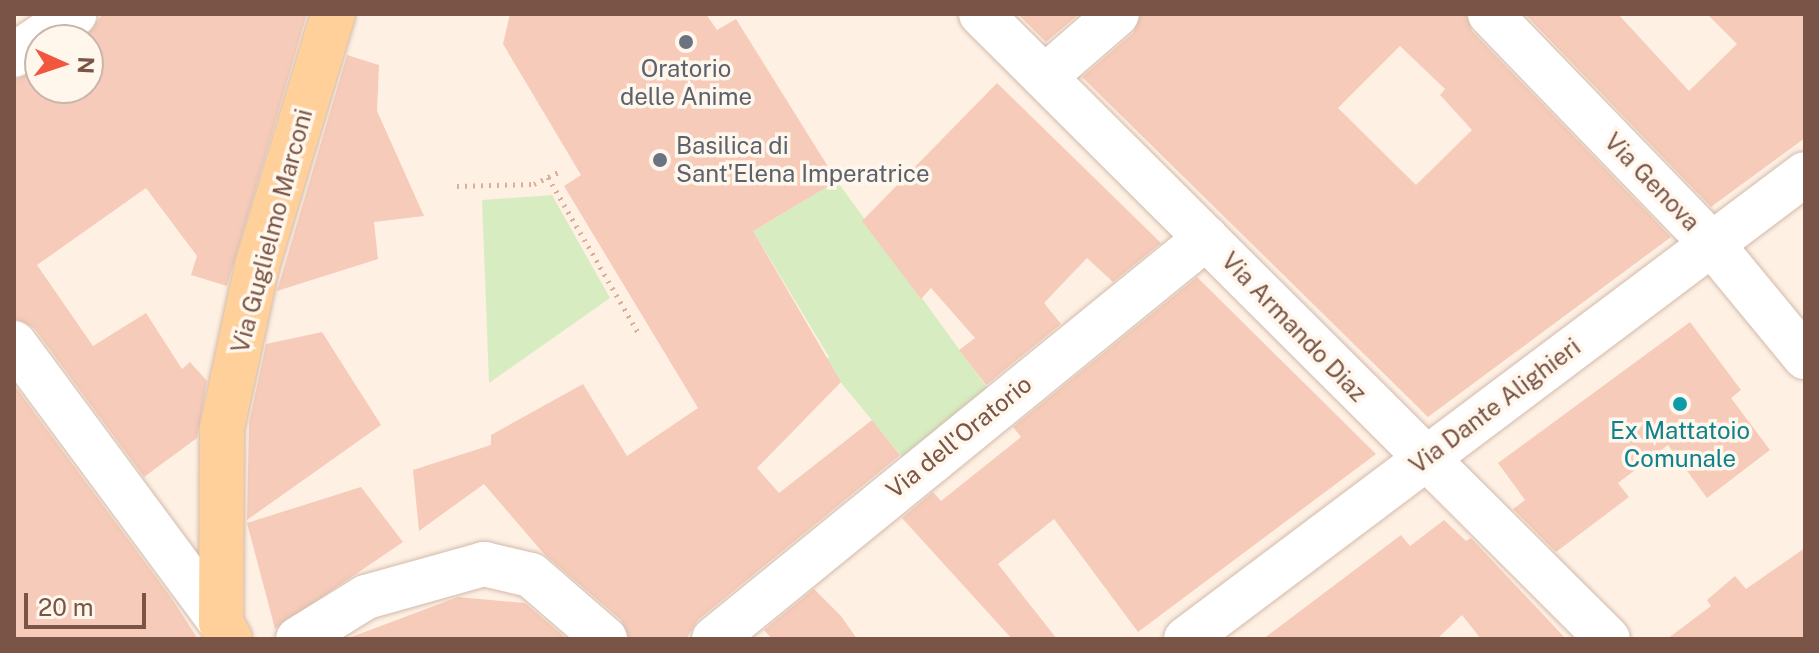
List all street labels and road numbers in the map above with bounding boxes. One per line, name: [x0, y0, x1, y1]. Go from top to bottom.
street label: Via Guglielmo Marconi: [226, 106, 318, 356]
street label: Via Genova: [1598, 127, 1706, 237]
street label: Via Armando Diaz: [1215, 246, 1373, 408]
street label: Via Dante Alighieri: [1404, 332, 1586, 480]
street label: Via dell'Oratorio: [880, 370, 1038, 504]

